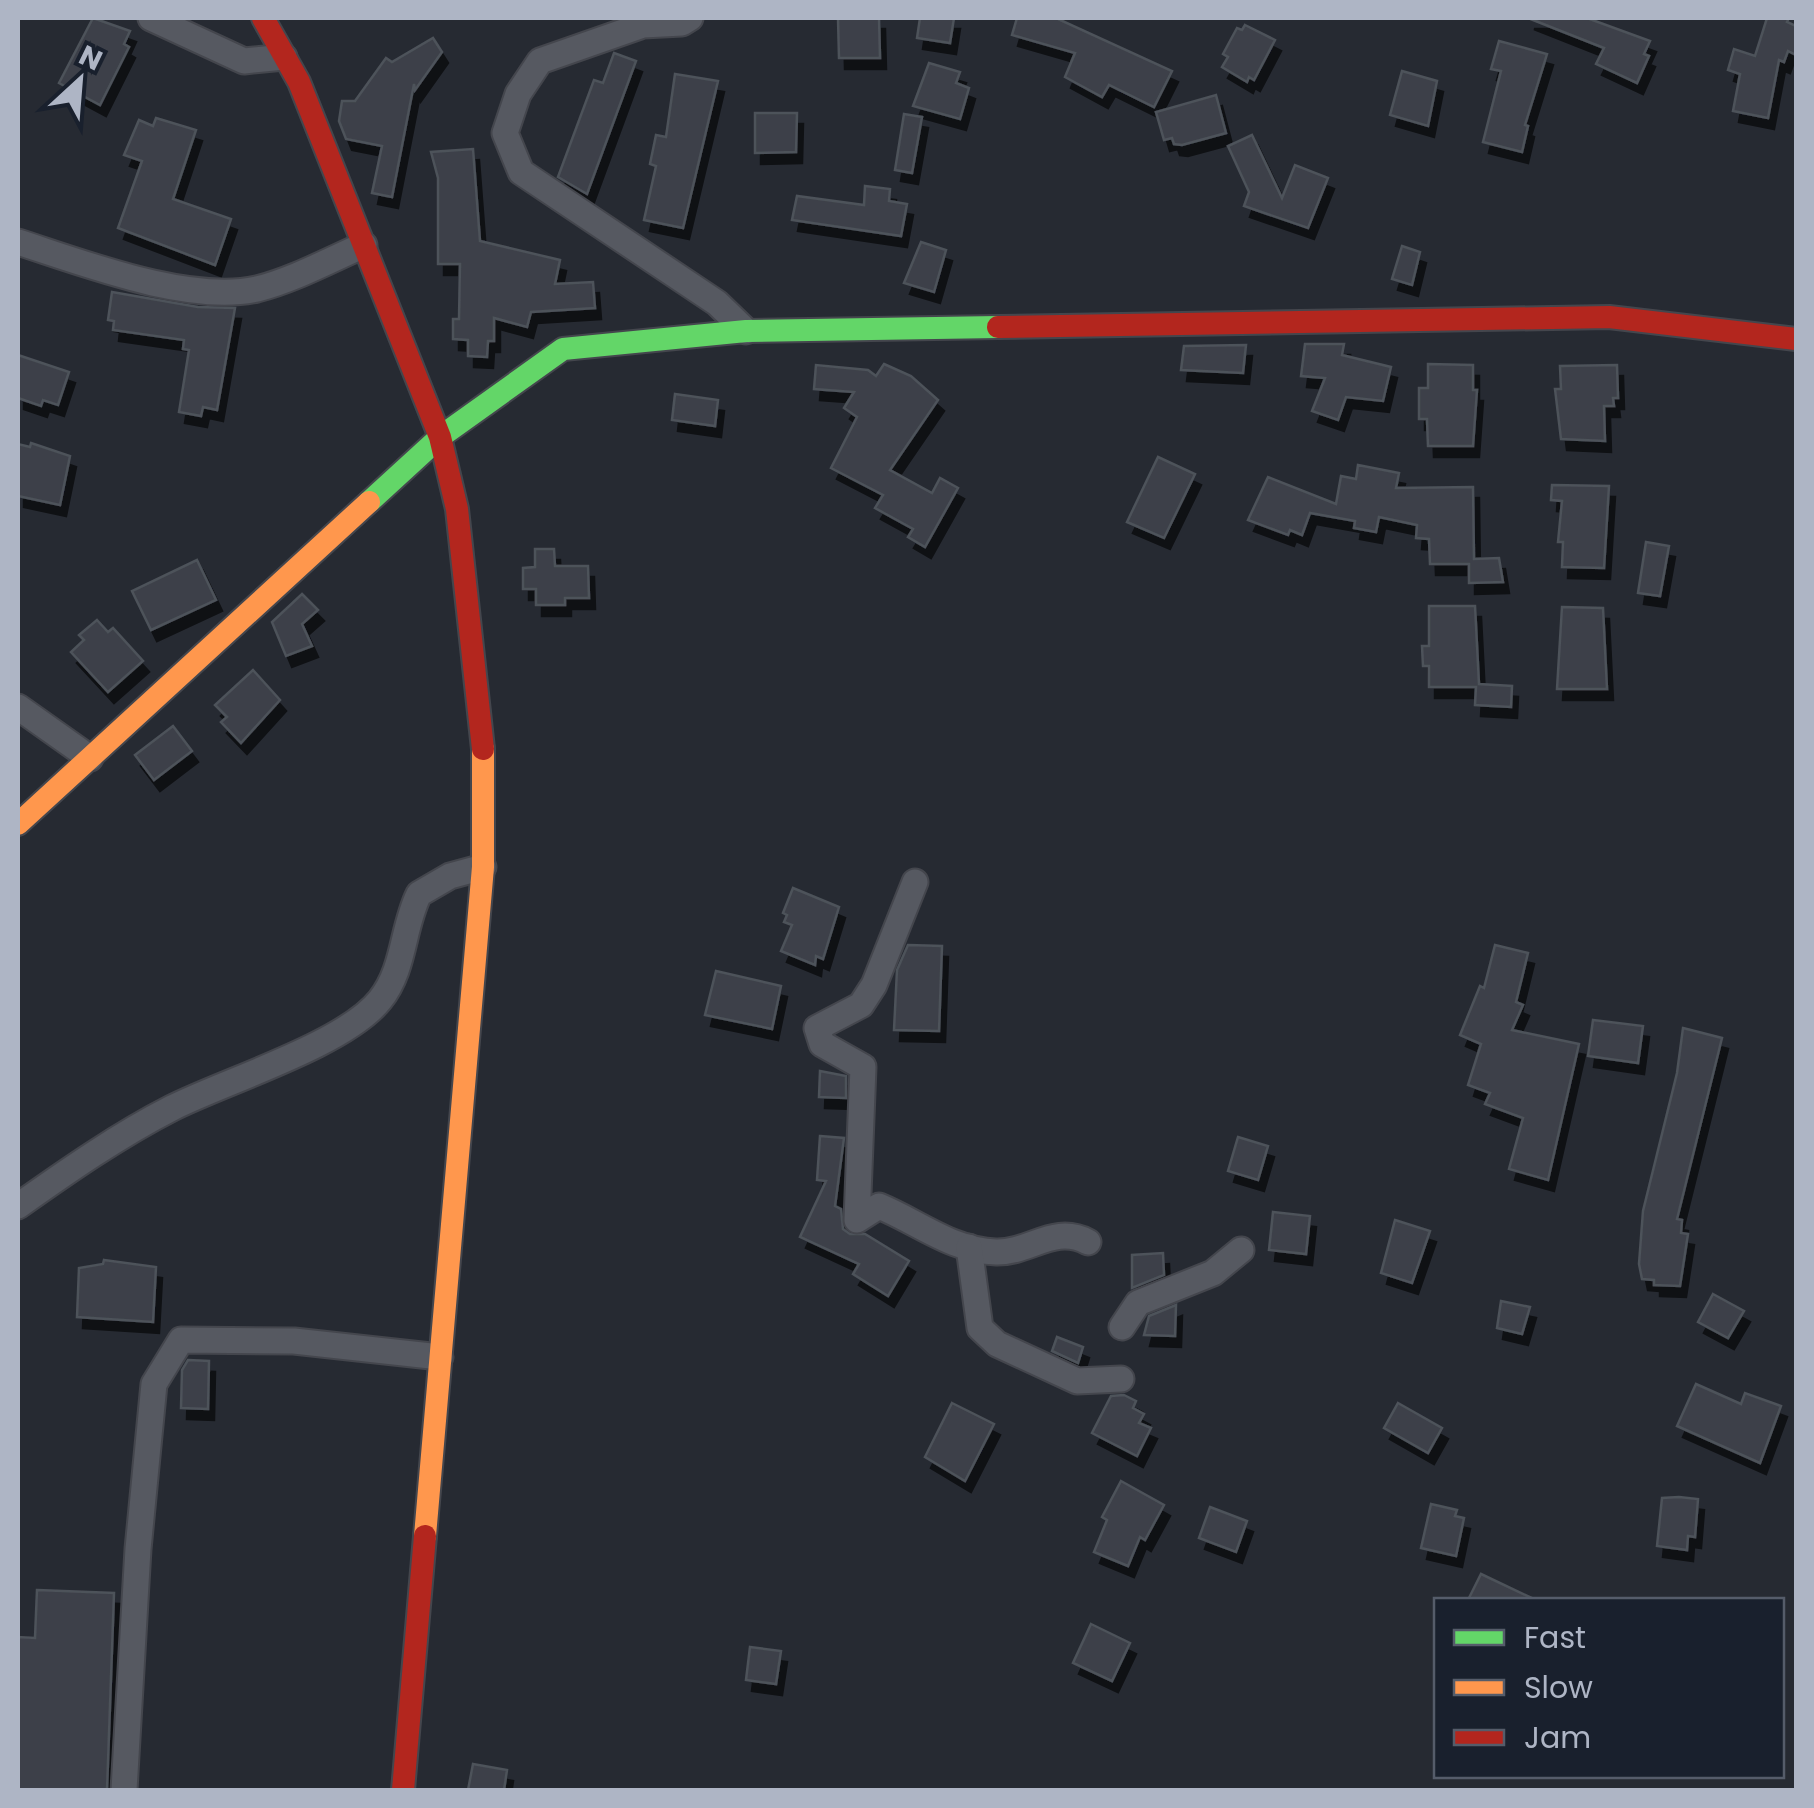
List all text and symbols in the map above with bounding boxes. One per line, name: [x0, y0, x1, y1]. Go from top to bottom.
north arrow: [30, 30, 130, 130]
text: N: [73, 36, 109, 80]
legend: [1434, 1598, 1784, 1778]
text: Fast: [1524, 1616, 1586, 1659]
text: Slow: [1524, 1666, 1593, 1709]
text: Jam: [1524, 1716, 1591, 1759]

